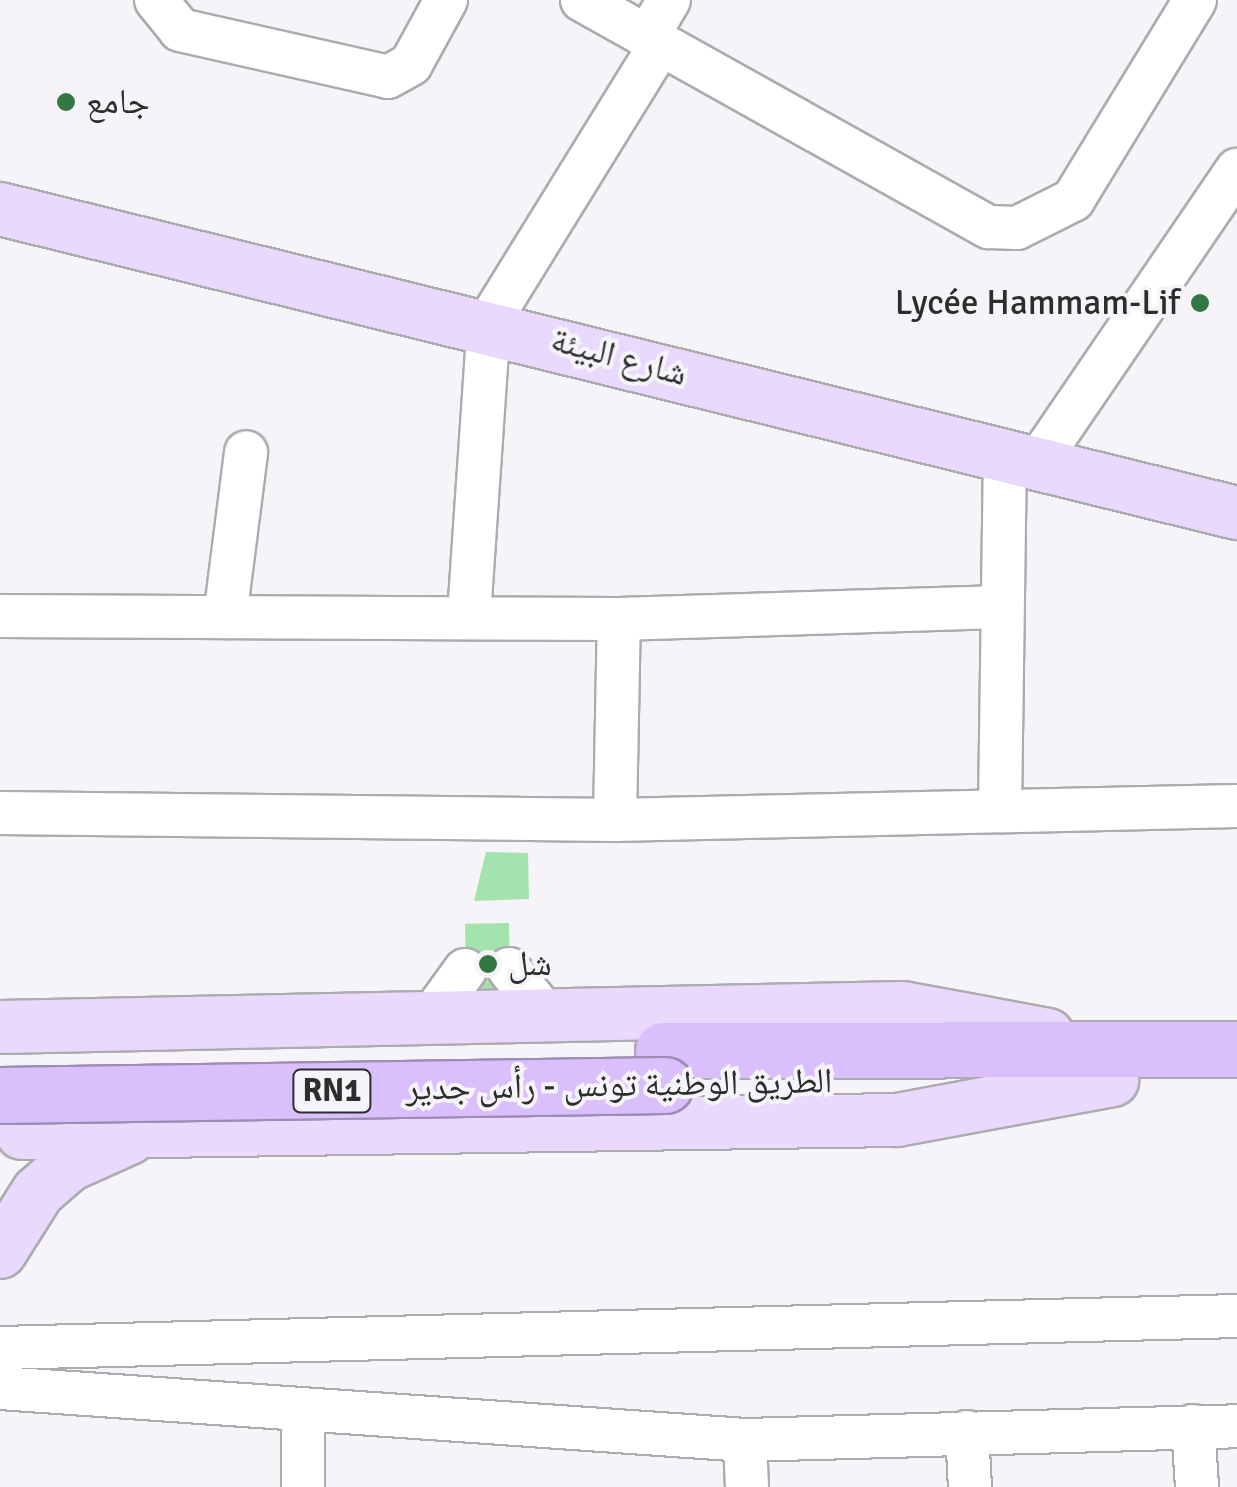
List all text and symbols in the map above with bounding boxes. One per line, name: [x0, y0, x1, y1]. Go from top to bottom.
place label: جامع: [86, 81, 150, 123]
marker: جامع: [55, 91, 77, 113]
place label: Lycée Hammam-Lif: [895, 282, 1180, 324]
marker: Lycée Hammam-Lif: [1189, 292, 1211, 314]
street label: شارع البيئة: [547, 319, 691, 395]
place label: شل: [508, 943, 552, 985]
marker: شل: [477, 953, 499, 975]
street label: الطريق الوطنية تونس - رأس جدير: [405, 1060, 833, 1110]
road number: RN1: [292, 1064, 372, 1118]

